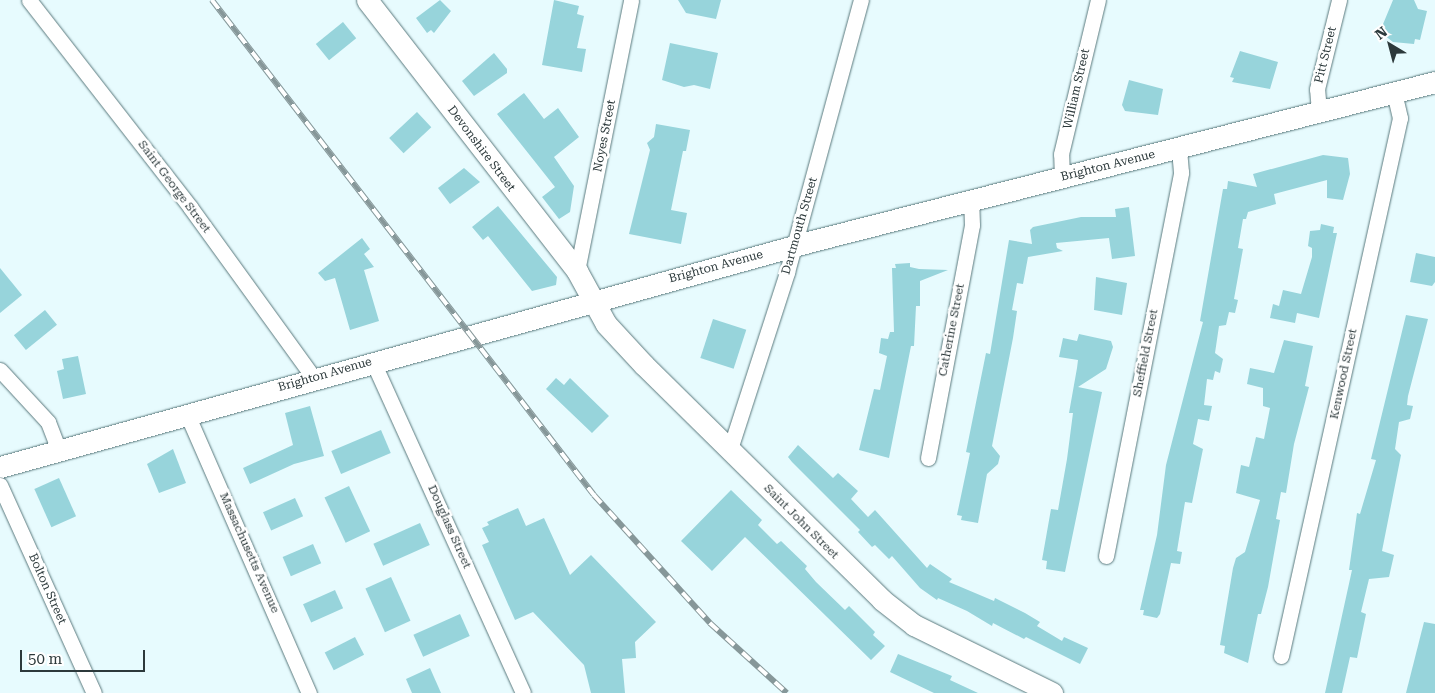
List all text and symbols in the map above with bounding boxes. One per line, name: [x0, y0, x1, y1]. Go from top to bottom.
north arrow: [1365, 20, 1415, 70]
text: N: [1372, 23, 1390, 43]
street label: Pitt Street: [1312, 25, 1340, 85]
street label: William Street: [1061, 47, 1093, 131]
street label: Noyes Street: [591, 99, 619, 173]
street label: Devonshire Street: [444, 103, 518, 195]
street label: Saint George Street: [135, 138, 213, 236]
street label: Brighton Avenue: [1059, 147, 1157, 185]
street label: Dartmouth Street: [779, 176, 821, 276]
street label: Brighton Avenue: [667, 248, 765, 286]
street label: Catherine Street: [936, 282, 968, 378]
street label: Sheffield Street: [1130, 308, 1162, 398]
street label: Kenwood Street: [1327, 327, 1361, 421]
street label: Brighton Avenue: [276, 355, 374, 395]
street label: Saint John Street: [761, 482, 841, 562]
street label: Douglass Street: [424, 483, 474, 571]
street label: Massachusetts Avenue: [216, 491, 282, 615]
street label: Bolton Street: [25, 551, 69, 627]
scale bar: [22, 640, 148, 672]
text: 50 m: [28, 650, 62, 668]

